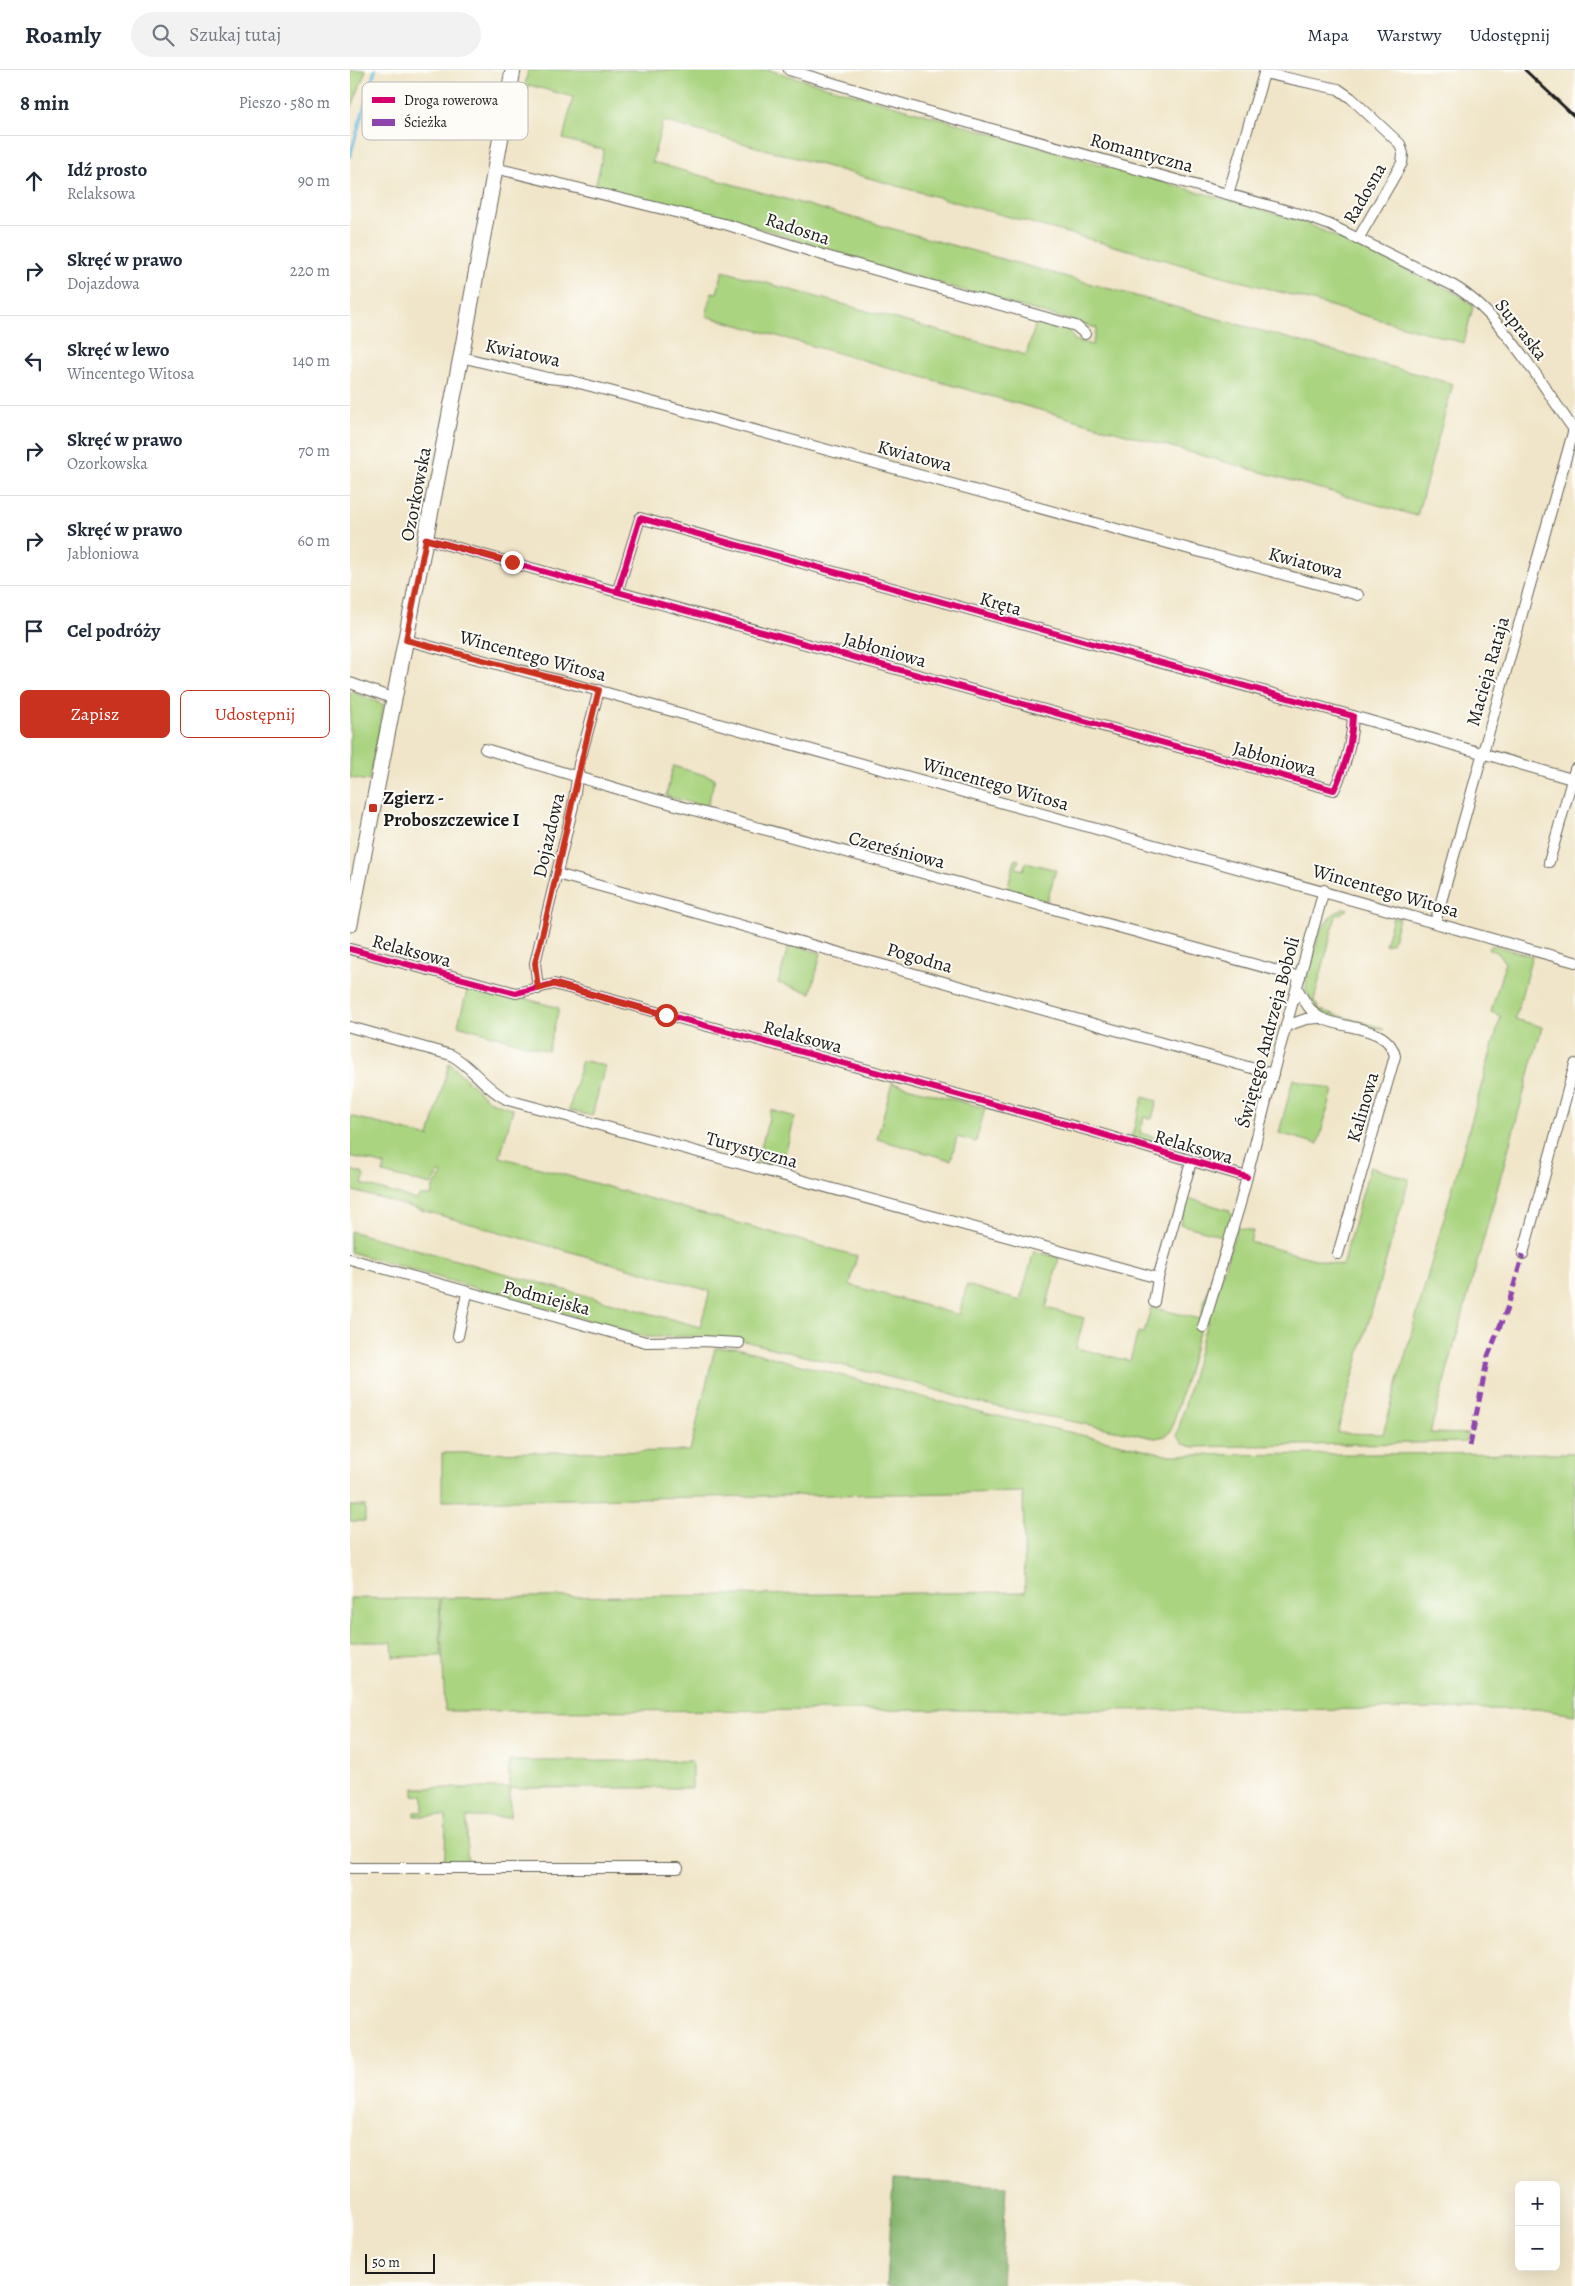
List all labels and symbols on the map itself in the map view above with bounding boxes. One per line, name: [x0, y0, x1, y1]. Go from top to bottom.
legend: [362, 82, 528, 140]
text: Droga rowerowa: [404, 91, 499, 110]
text: Ścieżka: [404, 113, 447, 132]
street label: Romantyczna: [1087, 127, 1196, 179]
street label: Radosna: [1337, 158, 1393, 229]
street label: Radosna: [762, 206, 834, 252]
street label: Supraska: [1489, 293, 1554, 366]
street label: Kwiatowa: [483, 332, 563, 374]
street label: Kwiatowa: [875, 434, 955, 478]
street label: Ozorkowska: [394, 445, 438, 544]
street label: Kwiatowa: [1266, 541, 1346, 585]
route end: [501, 551, 524, 574]
street label: Kręta: [977, 586, 1025, 622]
street label: Macieja Rataja: [1460, 613, 1516, 729]
street label: Wincentego Witosa: [455, 624, 609, 688]
street label: Jabłoniowa: [840, 626, 930, 674]
street label: Jabłoniowa: [1230, 735, 1320, 783]
street label: Wincentego Witosa: [918, 750, 1072, 817]
place label: Zgierz - Proboszczewice I: [383, 785, 520, 833]
street label: Dojazdowa: [527, 790, 571, 880]
marker: Zgierz - Proboszczewice I: [367, 802, 379, 814]
street label: Czereśniowa: [846, 825, 948, 875]
street label: Wincentego Witosa: [1308, 857, 1462, 924]
street label: Relaksowa: [369, 928, 454, 974]
street label: Świętego Andrzeja Boboli: [1230, 934, 1306, 1131]
street label: Pogodna: [884, 936, 956, 980]
route start: [655, 1004, 678, 1027]
street label: Relaksowa: [760, 1014, 845, 1060]
street label: Kalinowa: [1341, 1069, 1385, 1146]
street label: Relaksowa: [1151, 1123, 1236, 1171]
street label: Turystyczna: [703, 1125, 801, 1175]
street label: Podmiejska: [500, 1274, 593, 1322]
scale bar: [365, 2251, 435, 2274]

